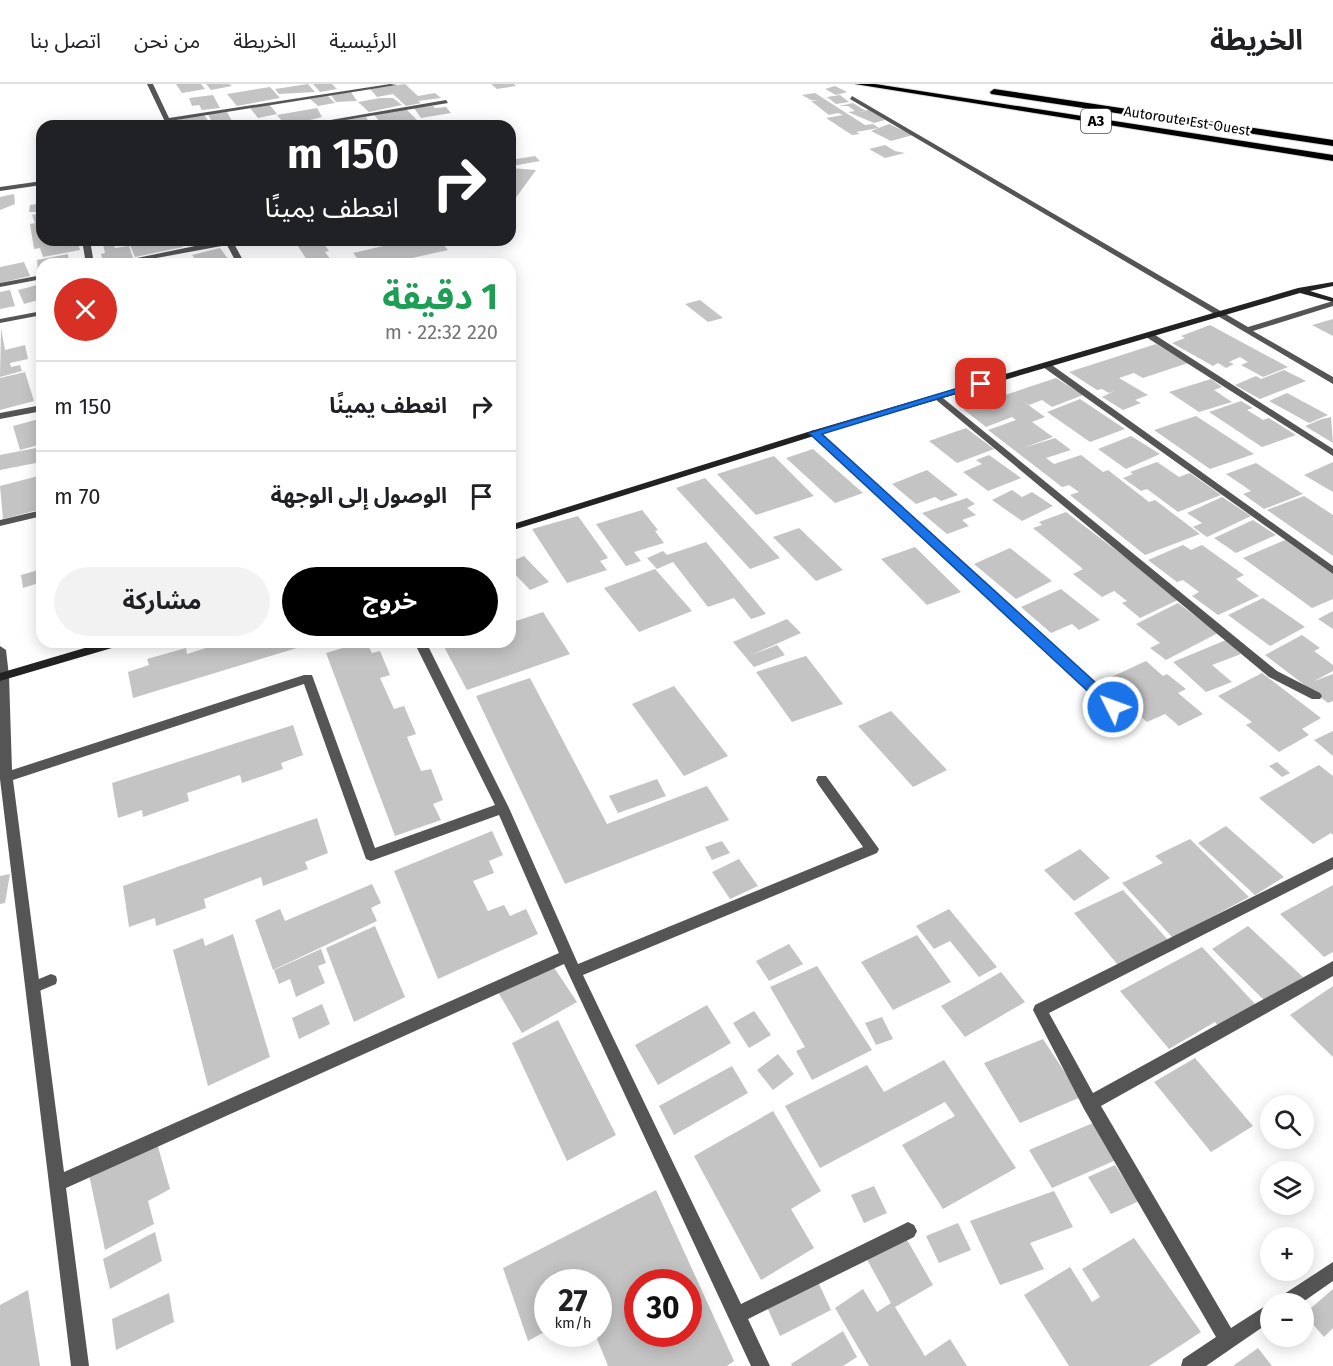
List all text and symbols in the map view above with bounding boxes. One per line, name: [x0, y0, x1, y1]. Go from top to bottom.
text: الخريطة: [1210, 24, 1303, 57]
text: اتصل بنا: [30, 28, 101, 54]
text: من نحن: [134, 28, 200, 54]
text: الخريطة: [233, 28, 296, 54]
text: الرئيسية: [329, 28, 397, 54]
street label: Autoroute Est-Ouest: [1123, 103, 1252, 140]
road number: A3: [1081, 109, 1111, 133]
text: 150 m: [287, 129, 399, 179]
icon: right: [420, 144, 498, 222]
text: انعطف يمينًا: [264, 192, 399, 224]
text: 1 دقيقة: [382, 275, 498, 319]
button: close: [54, 278, 117, 341]
text: 220 m · 22:32: [385, 320, 498, 344]
pin: [955, 358, 1006, 409]
icon: arrive: [964, 367, 997, 400]
icon: right: [465, 390, 498, 423]
text: انعطف يمينًا: [329, 392, 447, 419]
text: 150 m: [54, 393, 112, 420]
icon: arrive: [465, 480, 498, 513]
text: الوصول إلى الوجهة: [270, 482, 447, 509]
text: 70 m: [54, 483, 100, 510]
button: مشاركة: [54, 567, 270, 636]
button: خروج: [282, 567, 498, 636]
position arrow: [1081, 675, 1145, 739]
map controls: [1260, 1095, 1314, 1347]
button: search: [1260, 1095, 1314, 1149]
button: layers: [1260, 1161, 1314, 1215]
button: +: [1260, 1227, 1314, 1281]
speed limit sign: 30: [624, 1269, 702, 1347]
text: 27: [558, 1283, 588, 1319]
button: −: [1260, 1293, 1314, 1347]
text: km/h: [554, 1314, 592, 1332]

